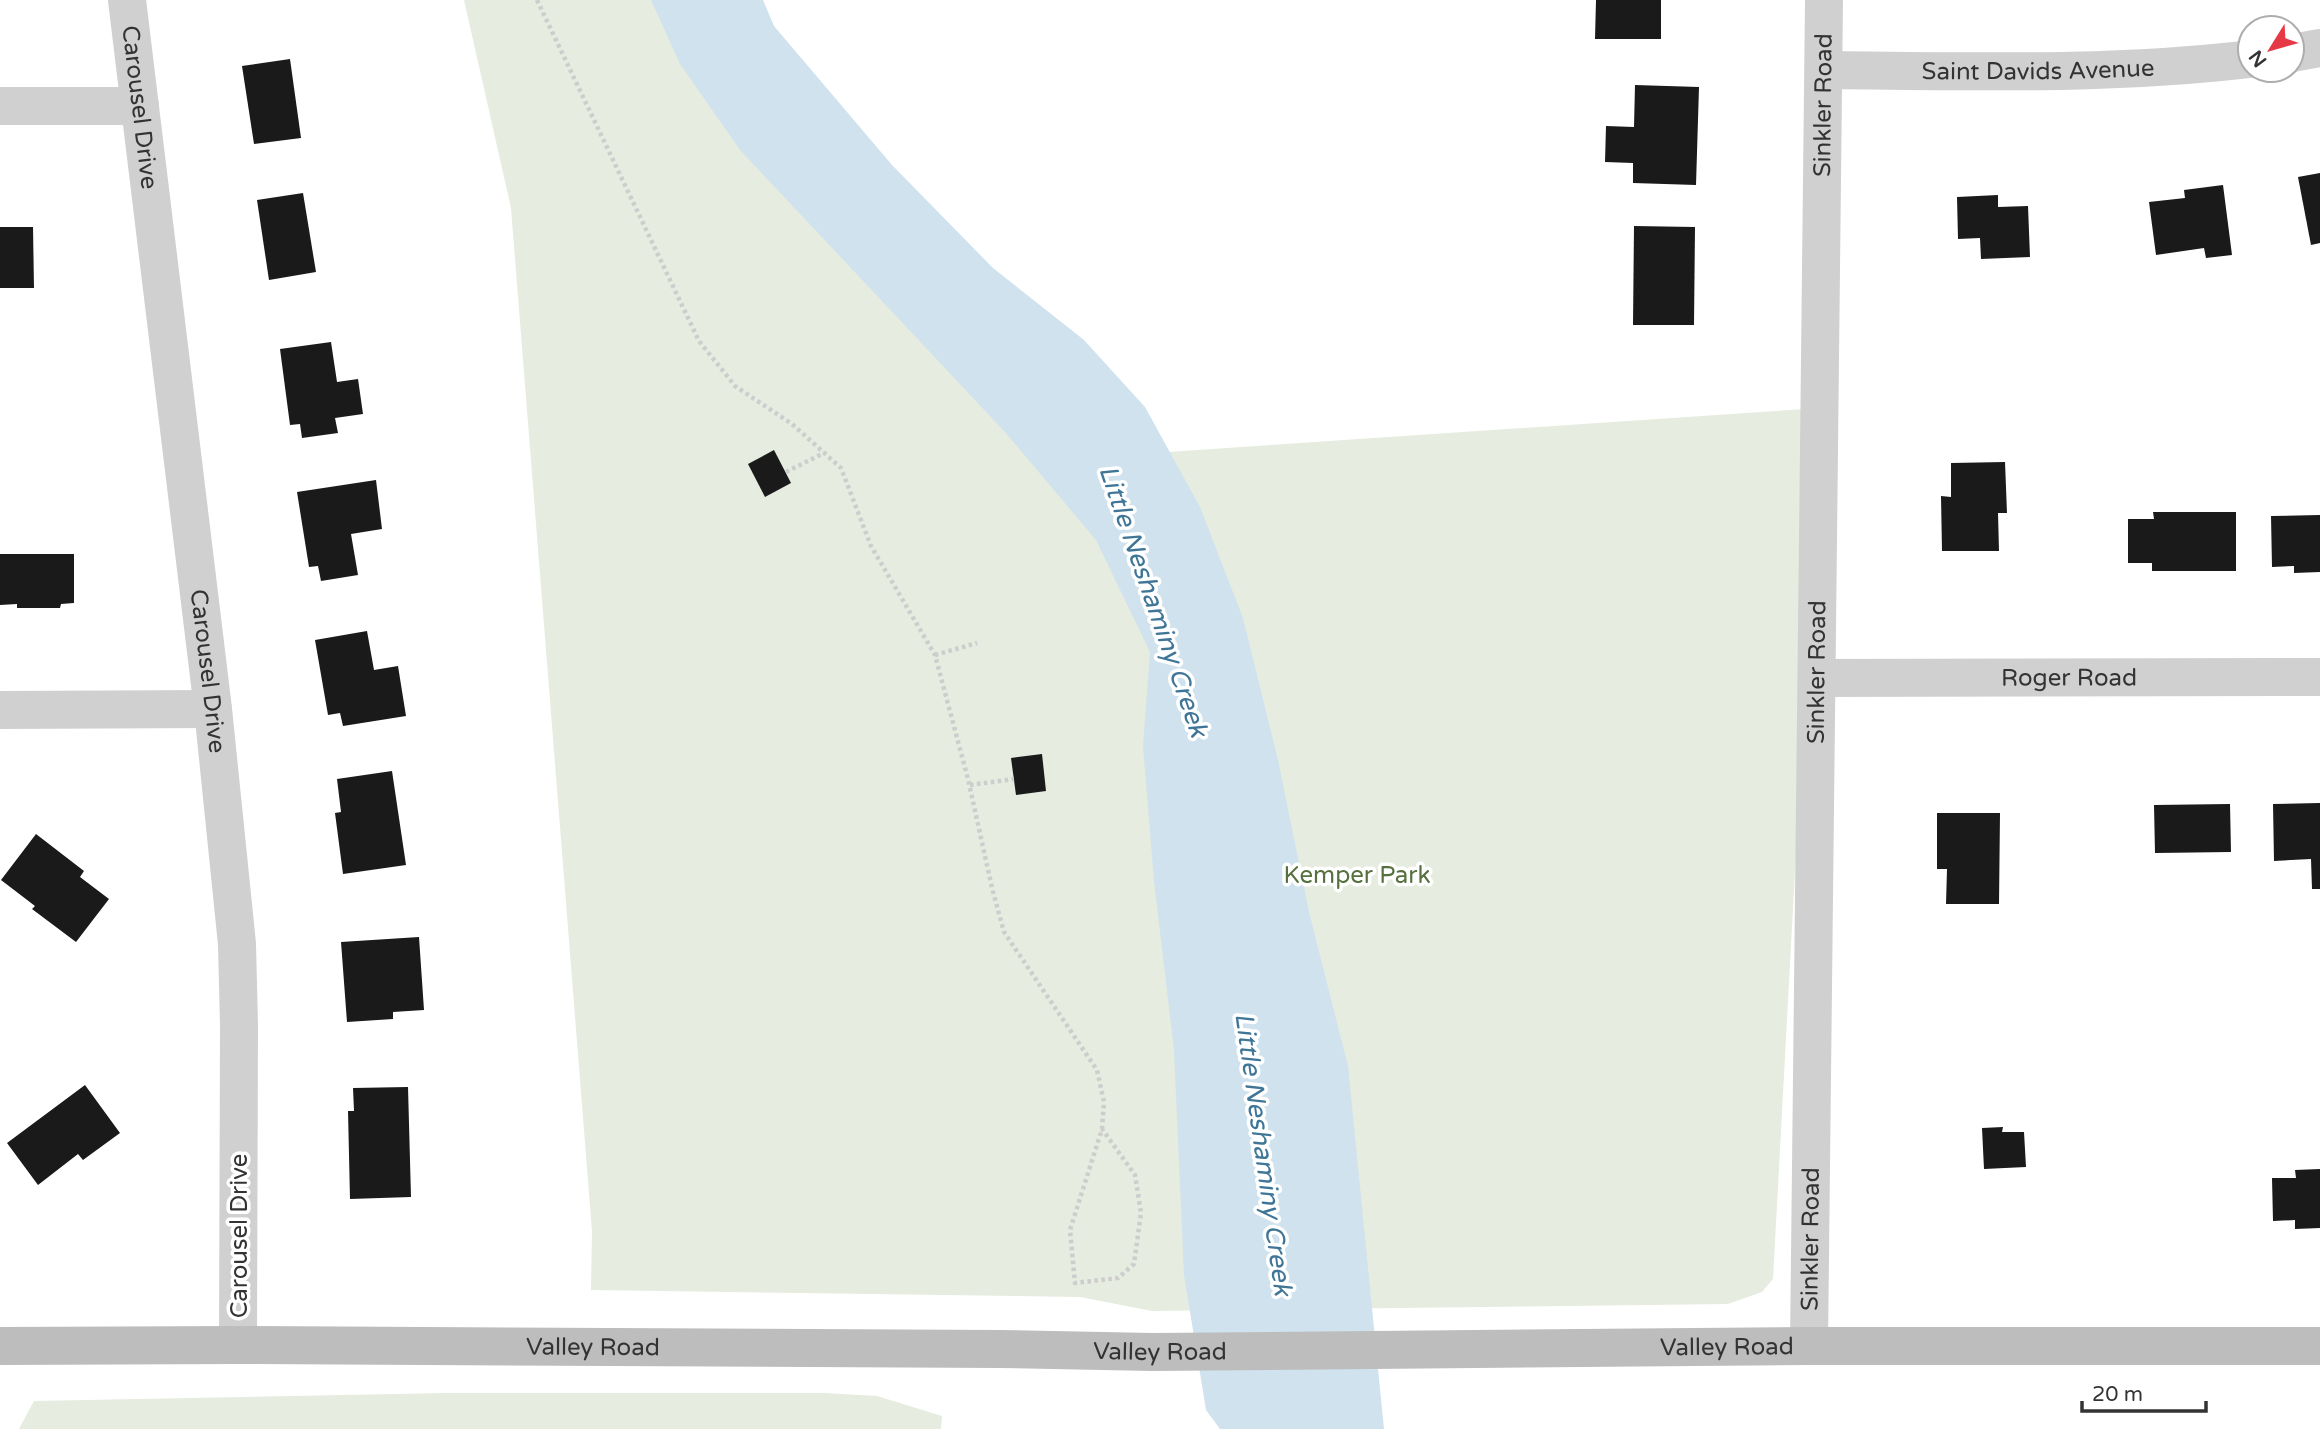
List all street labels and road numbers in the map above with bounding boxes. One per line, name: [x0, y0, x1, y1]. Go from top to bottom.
street label: Carousel Drive: [115, 24, 164, 191]
street label: Sinkler Road: [1808, 33, 1839, 177]
street label: Saint Davids Avenue: [1922, 53, 2155, 86]
street label: Carousel Drive: [184, 588, 231, 754]
street label: Sinkler Road: [1802, 600, 1832, 744]
street label: Roger Road: [2001, 663, 2137, 693]
street label: Carousel Drive: [225, 1154, 254, 1318]
street label: Sinkler Road: [1795, 1167, 1826, 1311]
street label: Valley Road: [1660, 1332, 1794, 1362]
street label: Valley Road: [526, 1333, 660, 1362]
street label: Valley Road: [1093, 1337, 1227, 1367]

